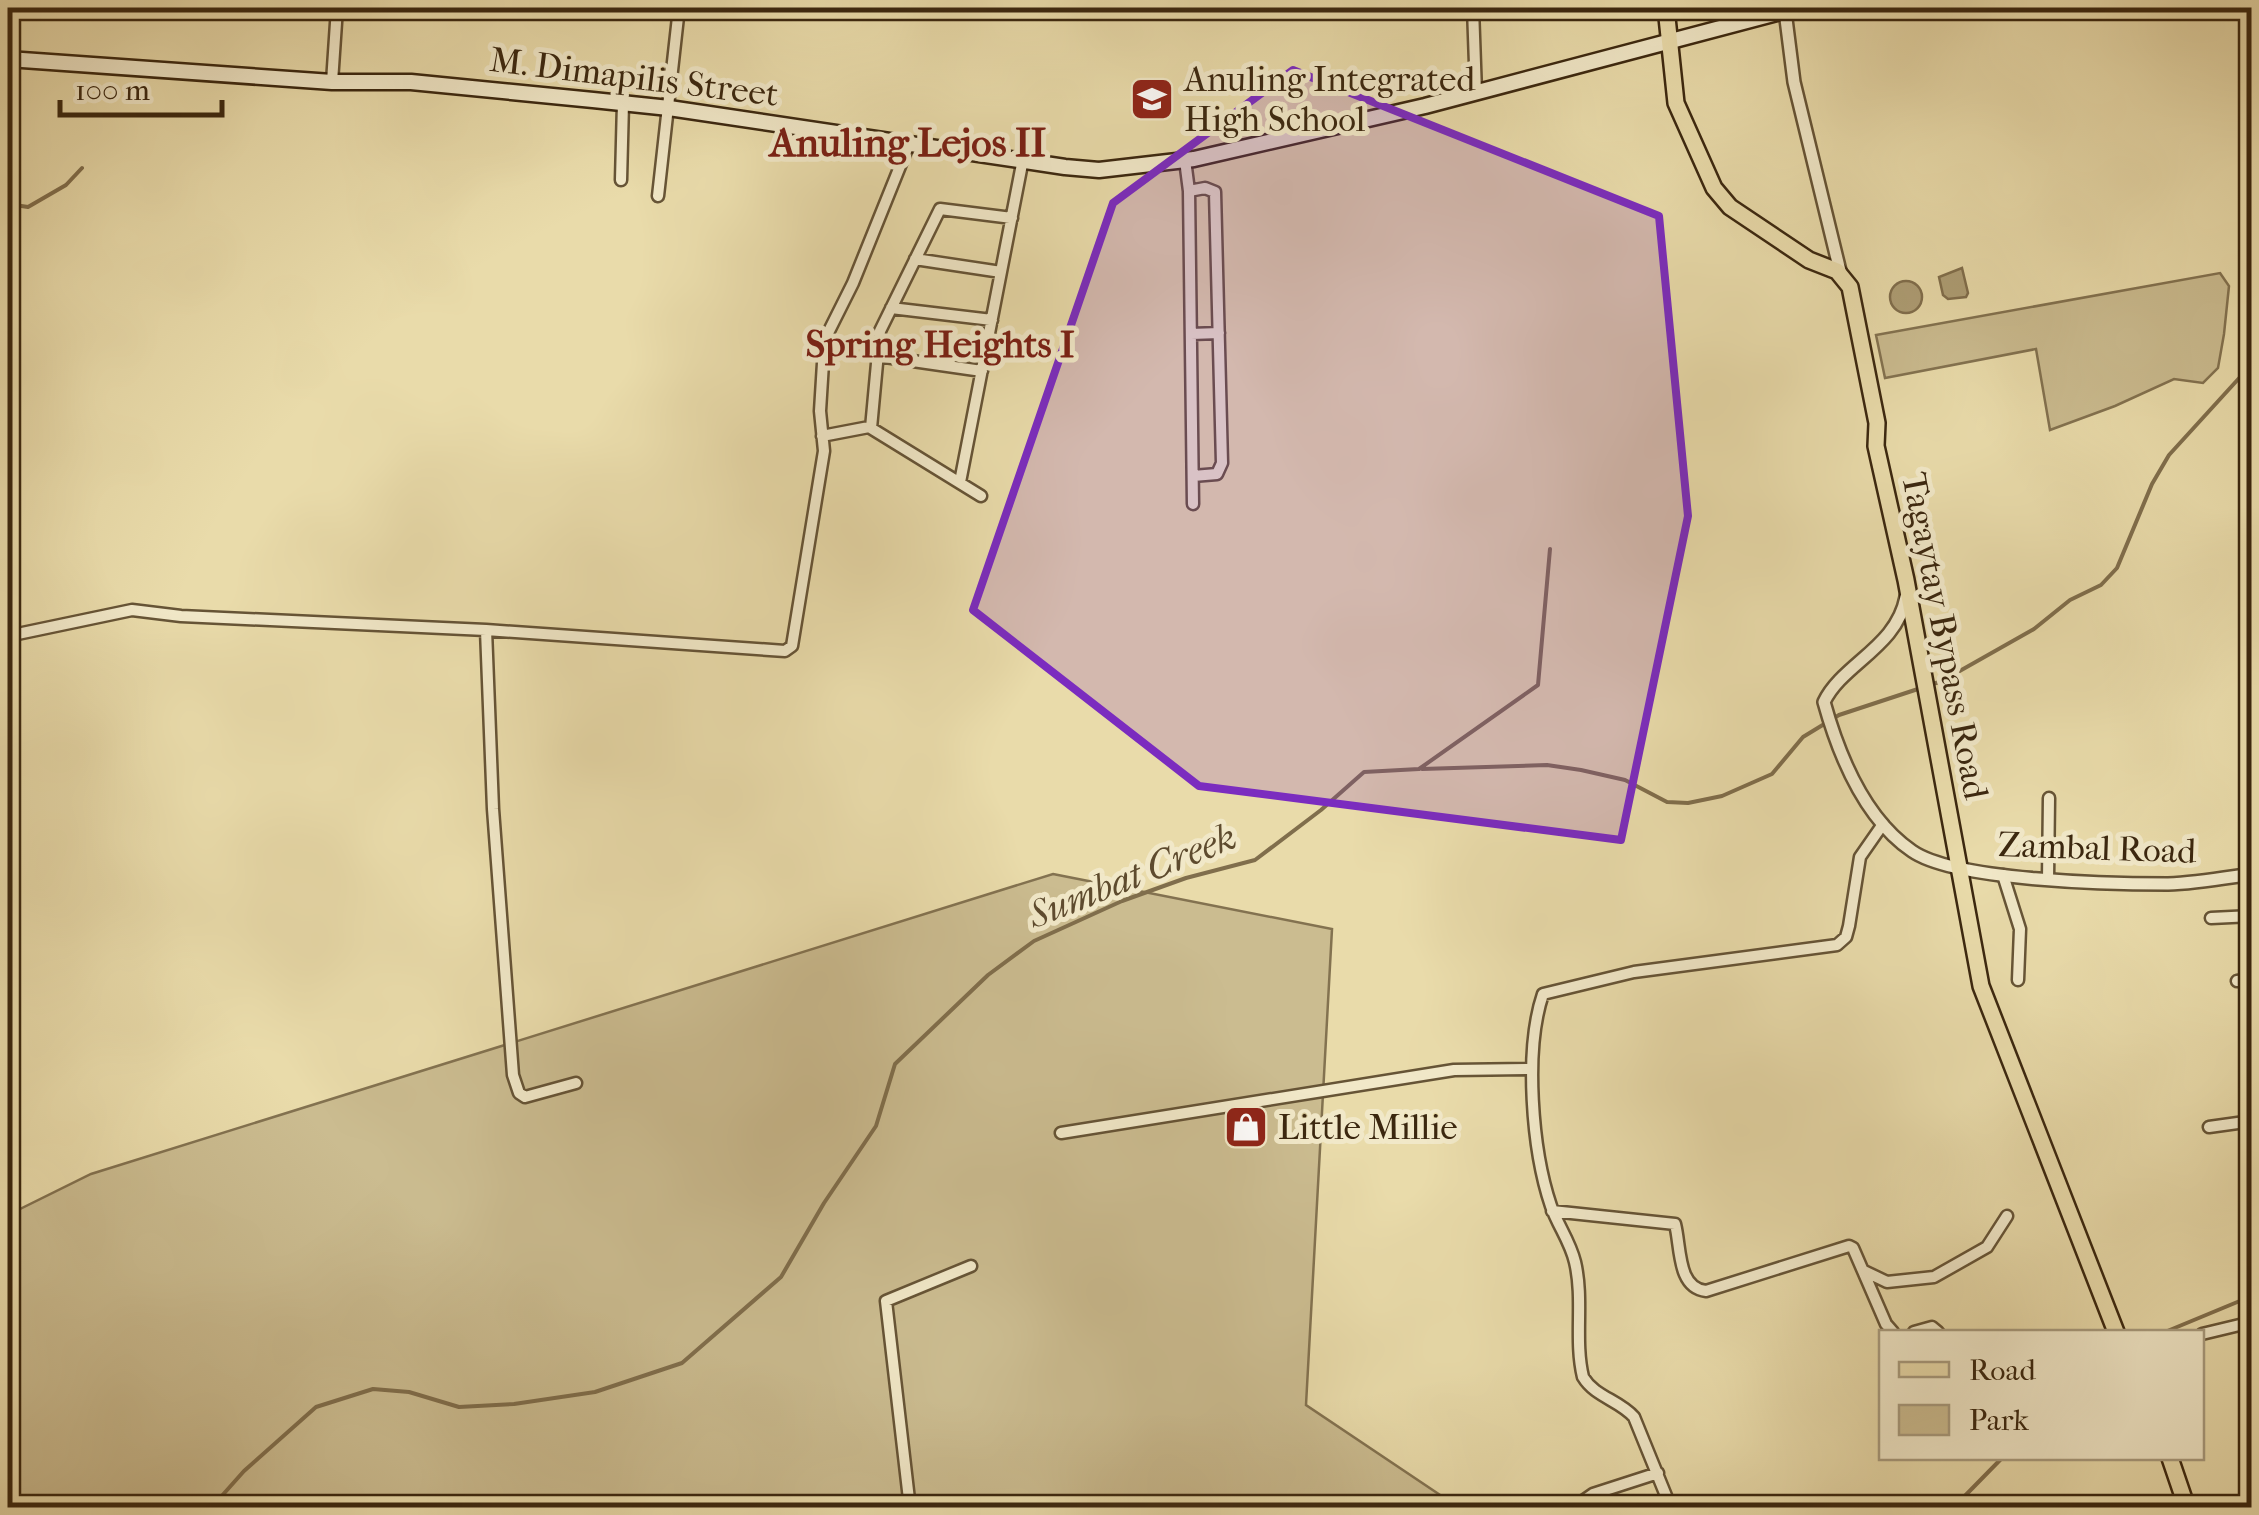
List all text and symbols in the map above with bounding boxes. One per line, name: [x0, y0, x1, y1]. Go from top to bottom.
street label: M. Dimapilis Street: [487, 39, 781, 115]
scale bar: [60, 55, 222, 117]
place label: Anuling Integrated High School: [1182, 59, 1476, 140]
text: 100 m: [75, 73, 150, 108]
school or university icon: Anuling Integrated High School: [1129, 76, 1175, 122]
district label: Anuling Lejos II: [768, 120, 1047, 166]
district label: Spring Heights I: [805, 322, 1075, 367]
street label: Tagaytay Bypass Road: [1893, 469, 1997, 804]
water label: Sumbat Creek: [1020, 814, 1243, 939]
street label: Zambal Road: [1997, 824, 2198, 872]
shop icon: Little Millie: [1223, 1104, 1269, 1150]
place label: Little Millie: [1278, 1107, 1458, 1148]
legend: [1879, 1330, 2204, 1460]
text: Road: [1969, 1353, 2036, 1388]
text: Park: [1969, 1403, 2029, 1438]

